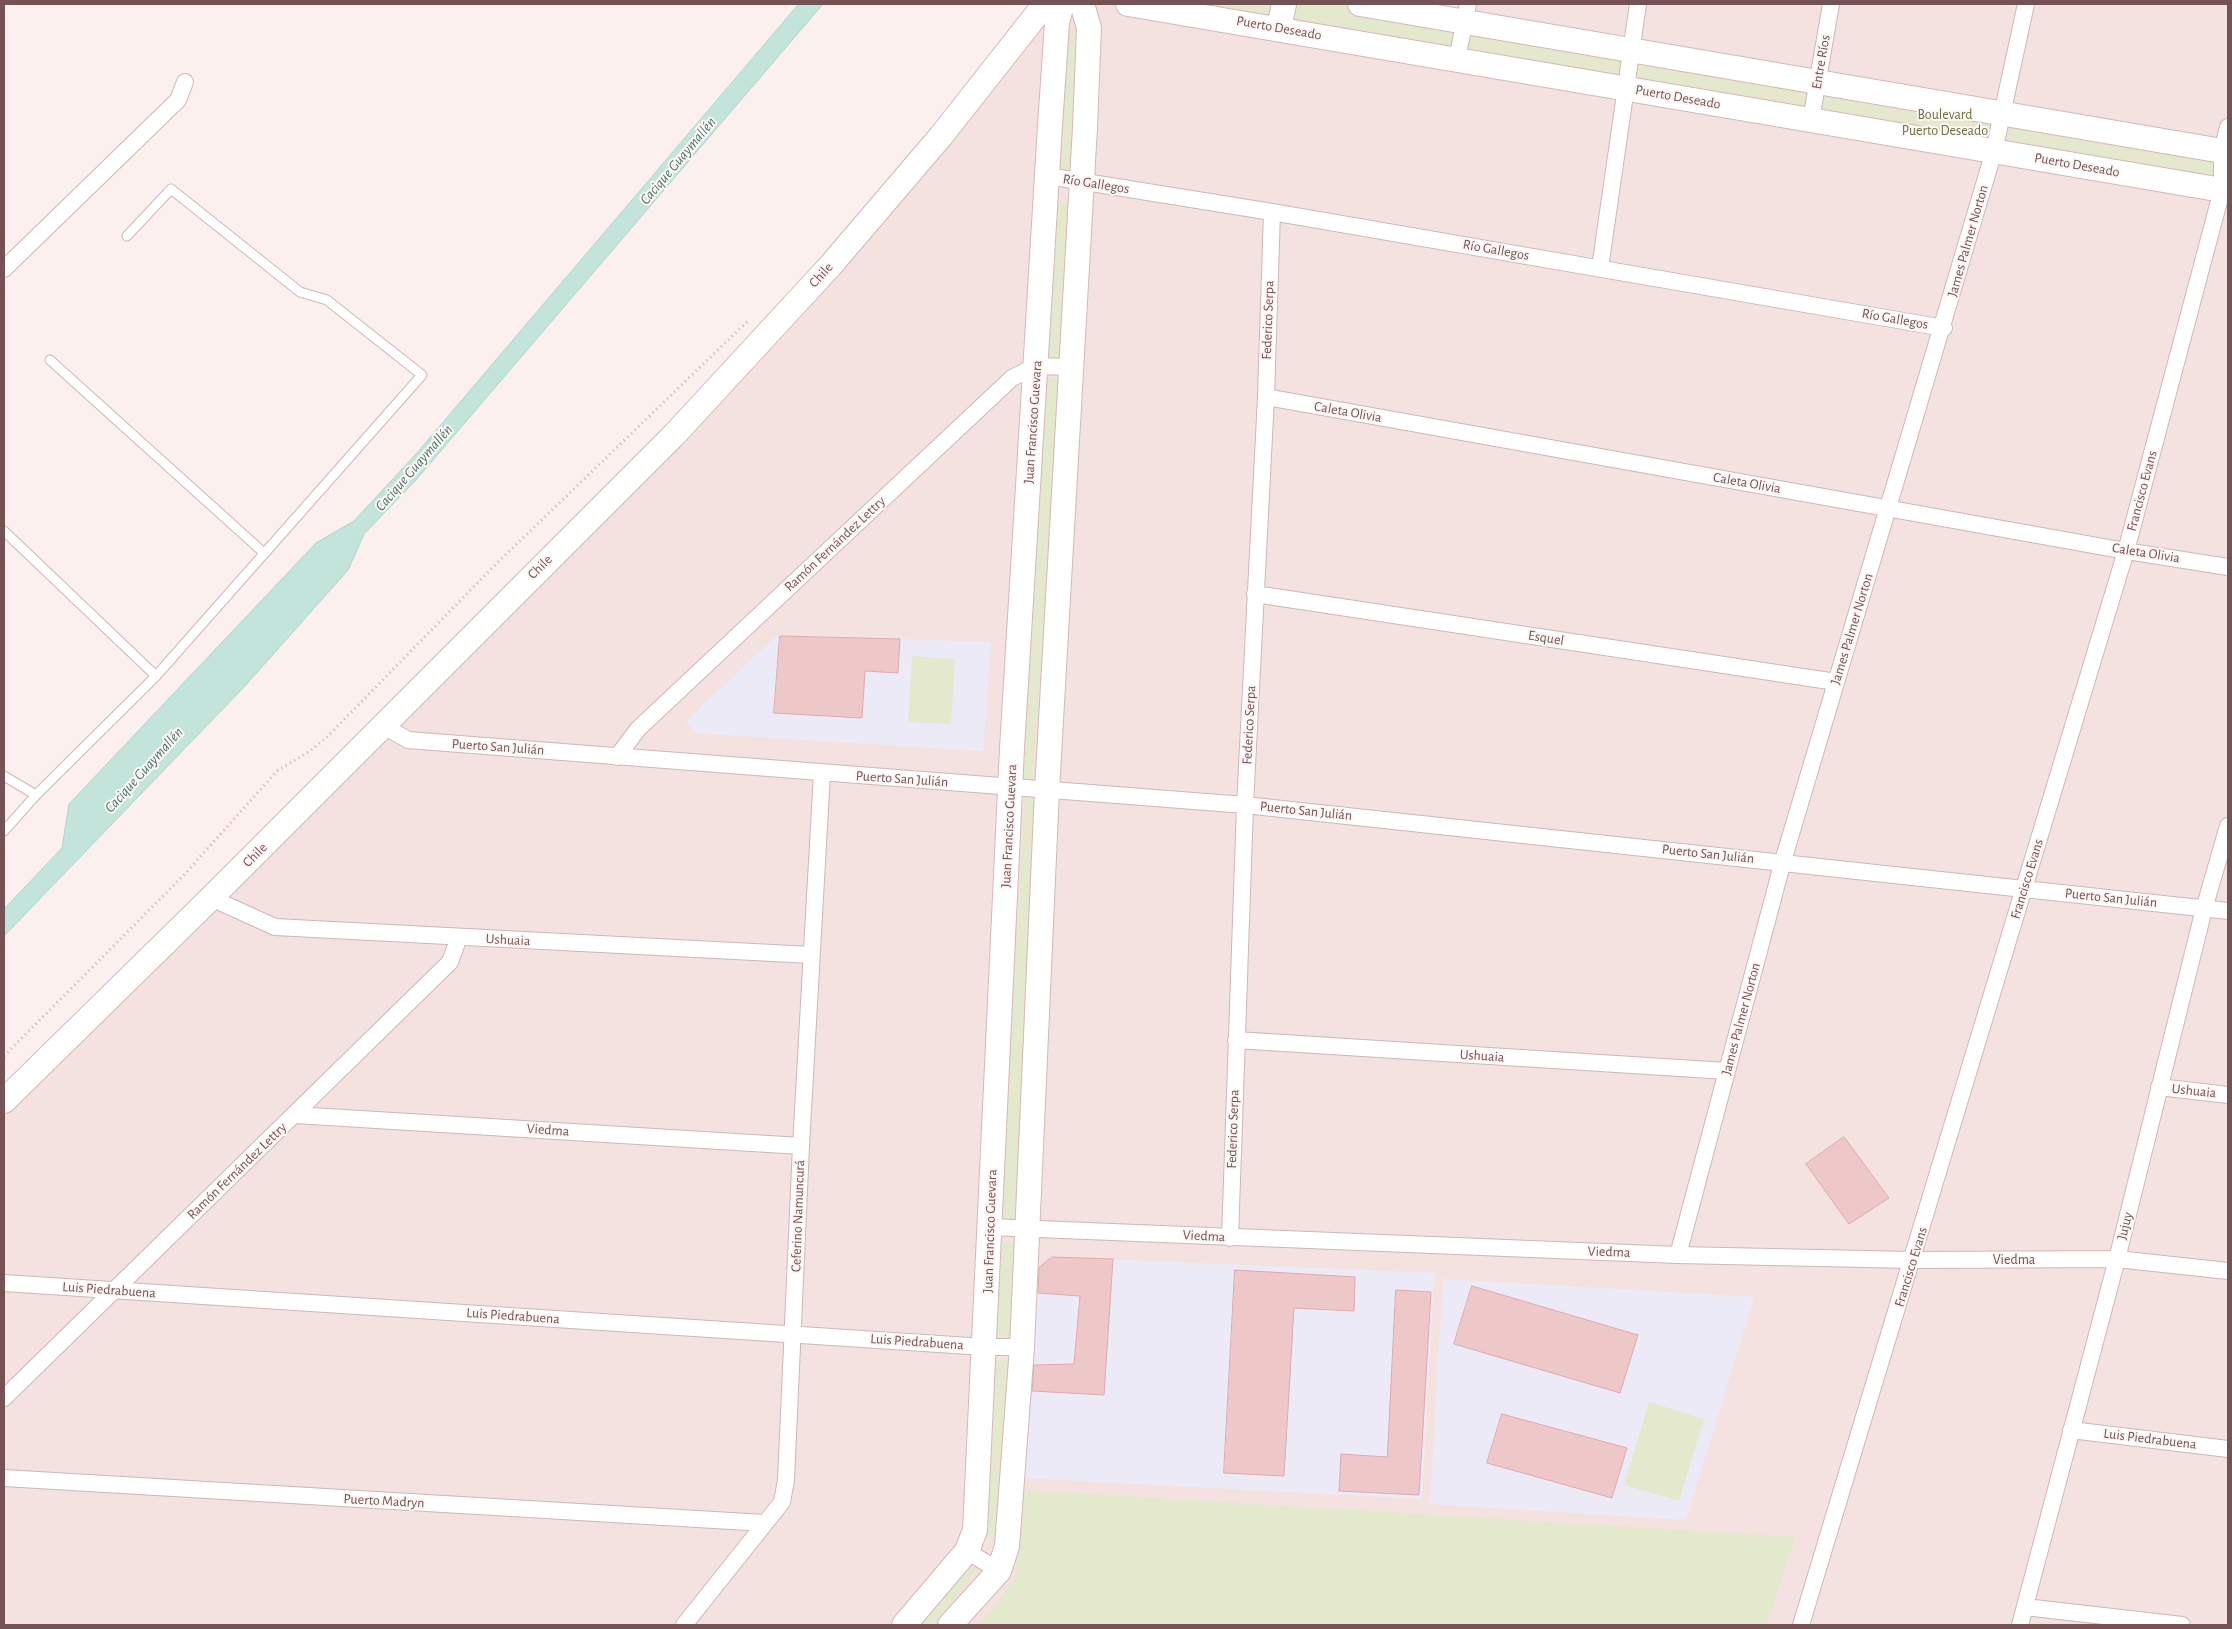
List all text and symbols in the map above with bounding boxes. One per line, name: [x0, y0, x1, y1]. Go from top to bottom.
street label: Puerto Deseado: [1235, 12, 1323, 44]
street label: Entre Ríos: [1808, 34, 1834, 90]
street label: Puerto Deseado: [1634, 81, 1722, 113]
park label: Boulevard Puerto Deseado: [1902, 107, 1988, 140]
water label: Cacique Guaymallén: [636, 114, 720, 208]
street label: Puerto Deseado: [2033, 149, 2121, 181]
street label: Río Gallegos: [1062, 170, 1130, 198]
street label: James Palmer Norton: [1944, 183, 1992, 299]
street label: Río Gallegos: [1461, 236, 1531, 264]
street label: Chile: [805, 259, 837, 291]
street label: Federico Serpa: [1258, 280, 1278, 360]
street label: Río Gallegos: [1860, 305, 1930, 333]
street label: Juan Francisco Guevara: [1020, 360, 1046, 484]
street label: Caleta Olivia: [1313, 398, 1383, 426]
water label: Cacique Guaymallén: [371, 421, 457, 515]
street label: Francisco Evans: [2123, 449, 2161, 533]
street label: Caleta Olivia: [1712, 469, 1782, 497]
street label: Ramón Fernández Lettry: [781, 493, 889, 595]
street label: Caleta Olivia: [2111, 539, 2181, 567]
street label: Chile: [524, 551, 556, 583]
street label: James Palmer Norton: [1827, 571, 1877, 687]
street label: Esquel: [1527, 627, 1565, 649]
street label: Federico Serpa: [1239, 685, 1259, 765]
water label: Cacique Guaymallén: [101, 724, 187, 816]
street label: Puerto San Julián: [451, 735, 545, 759]
street label: Juan Francisco Guevara: [997, 764, 1021, 888]
street label: Puerto San Julián: [855, 767, 949, 791]
street label: Puerto San Julián: [1259, 798, 1353, 824]
street label: Francisco Evans: [2007, 837, 2047, 921]
street label: Chile: [239, 839, 271, 871]
street label: Puerto San Julián: [1661, 841, 1755, 867]
street label: Puerto San Julián: [2064, 885, 2158, 911]
street label: Ushuaia: [485, 930, 531, 950]
street label: James Palmer Norton: [1718, 961, 1764, 1077]
street label: Ushuaia: [1459, 1046, 1505, 1066]
street label: Ushuaia: [2171, 1080, 2217, 1102]
street label: Federico Serpa: [1223, 1089, 1243, 1169]
street label: Ramón Fernández Lettry: [184, 1119, 290, 1223]
street label: Viedma: [526, 1120, 570, 1140]
street label: Ceferino Namuncurá: [788, 1159, 808, 1273]
street label: Juan Francisco Guevara: [979, 1169, 1001, 1293]
street label: Jujuy: [2113, 1210, 2137, 1242]
street label: Francisco Evans: [1891, 1225, 1931, 1309]
street label: Viedma: [1182, 1226, 1226, 1246]
street label: Viedma: [1587, 1243, 1631, 1261]
street label: Viedma: [1993, 1252, 2035, 1268]
street label: Luis Piedrabuena: [62, 1278, 156, 1302]
street label: Luis Piedrabuena: [466, 1304, 560, 1328]
street label: Luis Piedrabuena: [870, 1330, 964, 1354]
street label: Luis Piedrabuena: [2103, 1425, 2197, 1453]
street label: Puerto Madryn: [343, 1490, 425, 1512]

